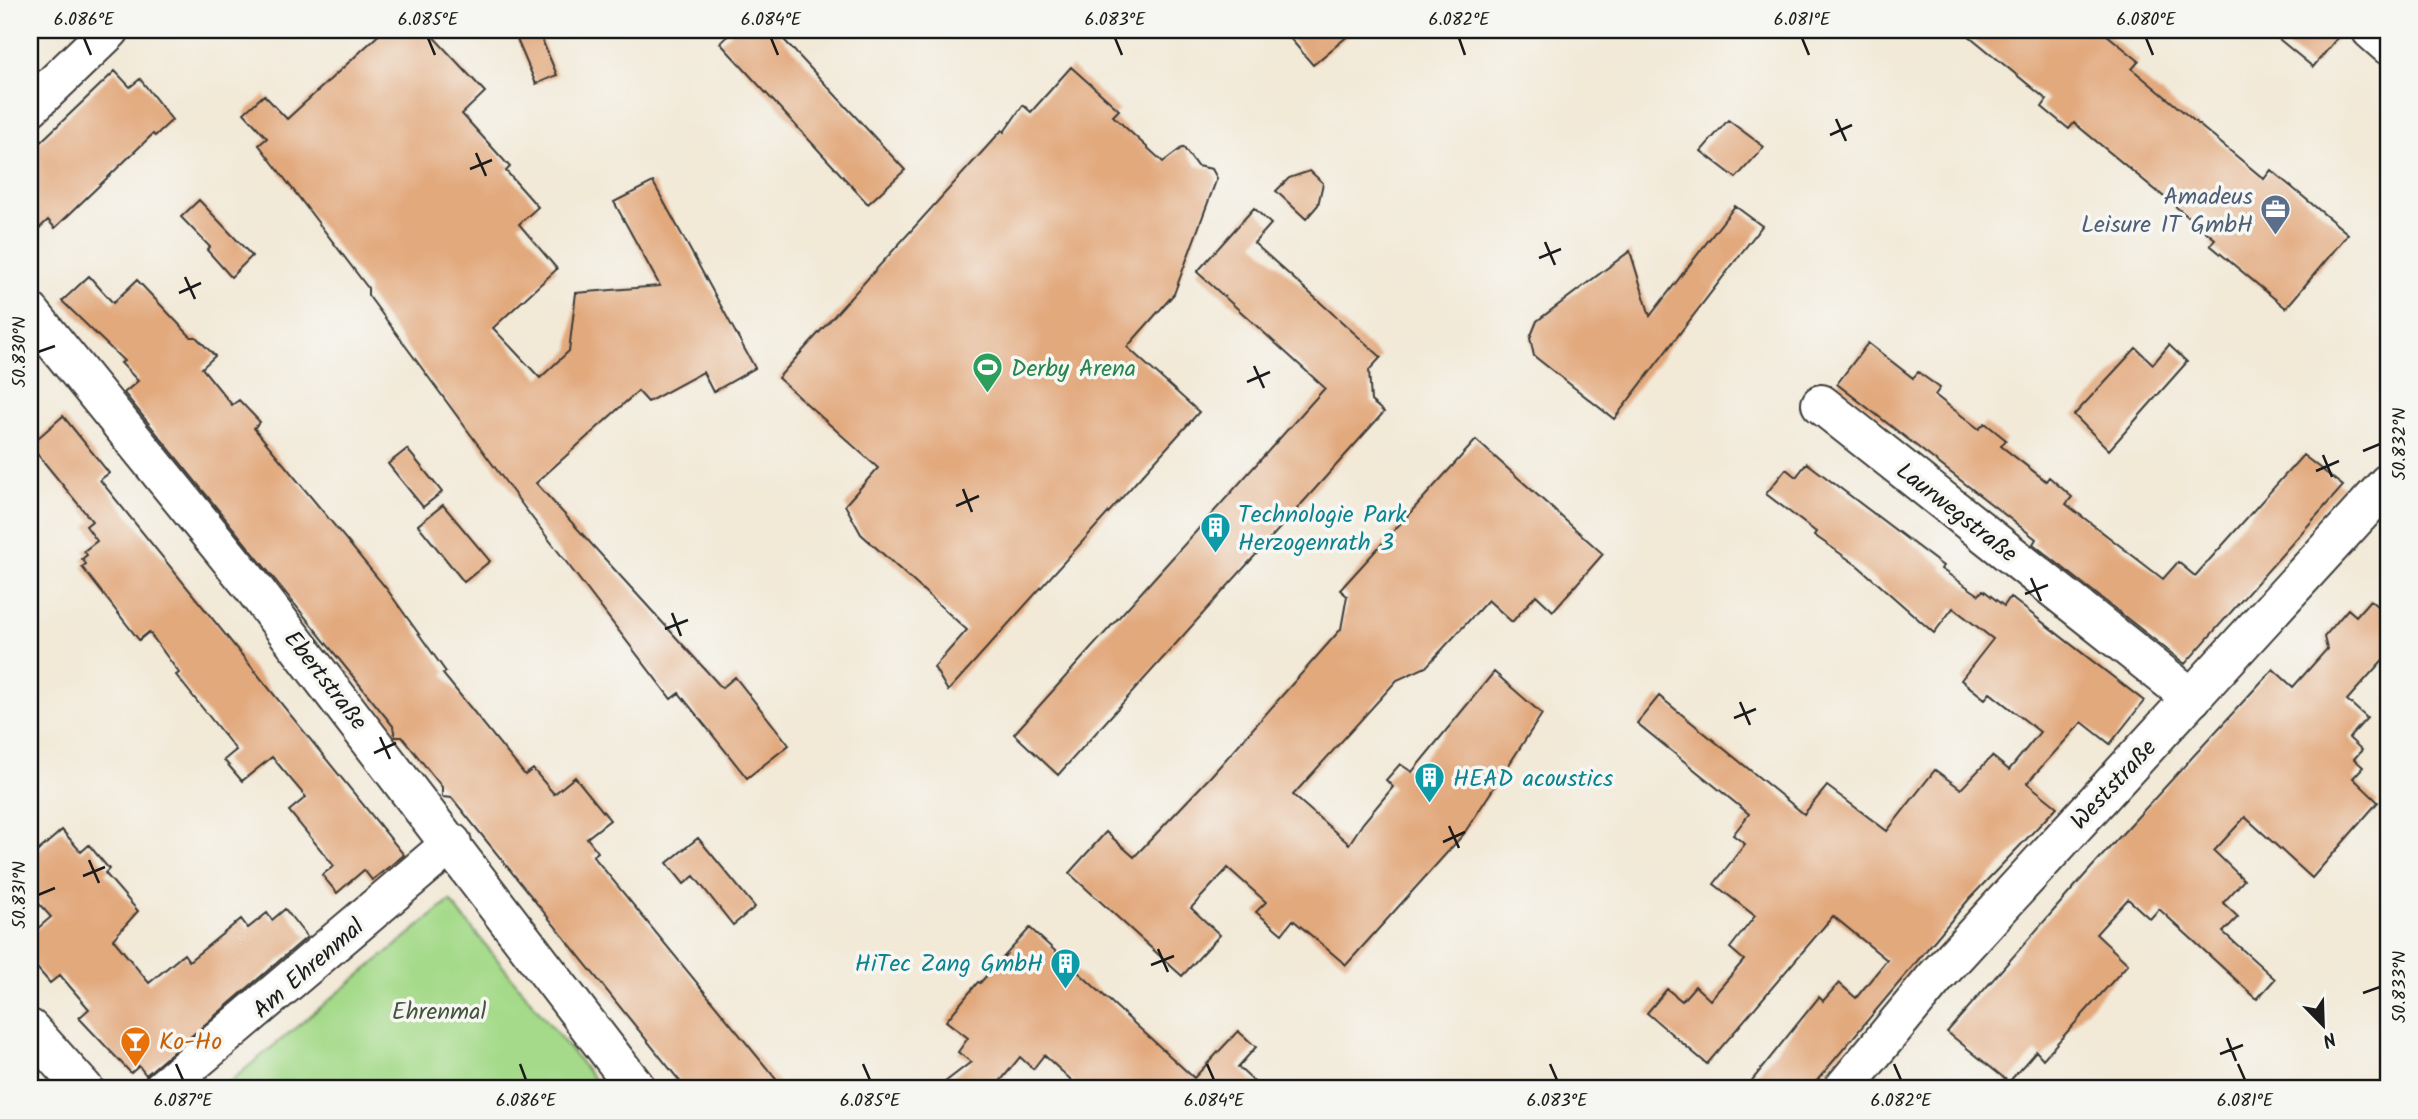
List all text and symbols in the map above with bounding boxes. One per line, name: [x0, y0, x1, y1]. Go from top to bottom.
text: 6.086°E: [54, 6, 115, 35]
text: 6.085°E: [398, 6, 459, 35]
text: 6.084°E: [741, 6, 802, 35]
text: 6.083°E: [1084, 6, 1146, 35]
text: 6.082°E: [1428, 6, 1490, 35]
text: 6.081°E: [1774, 6, 1831, 35]
text: 6.080°E: [2116, 6, 2176, 35]
place label: Amadeus Leisure IT GmbH: [2081, 178, 2253, 245]
office icon: Amadeus Leisure IT GmbH: [2259, 193, 2293, 237]
text: 50.830°N: [6, 316, 35, 388]
place label: Derby Arena: [1011, 350, 1136, 389]
sports icon: Derby Arena: [971, 351, 1005, 395]
text: 50.832°N: [2386, 408, 2415, 480]
street label: Laurwegstraße: [1887, 453, 2026, 574]
place label: Technologie Park Herzogenrath 3: [1238, 496, 1407, 563]
building icon: Technologie Park Herzogenrath 3: [1198, 511, 1232, 555]
street label: Ebertstraße: [273, 622, 377, 740]
street label: Weststraße: [2061, 730, 2167, 840]
place label: HEAD acoustics: [1453, 760, 1613, 799]
building icon: HEAD acoustics: [1413, 761, 1447, 805]
text: 50.831°N: [6, 861, 35, 929]
street label: Am Ehrenmal: [244, 909, 374, 1029]
place label: HiTec Zang GmbH: [855, 945, 1043, 984]
building icon: HiTec Zang GmbH: [1049, 946, 1083, 990]
text: 50.833°N: [2386, 951, 2415, 1023]
north arrow: [2288, 990, 2358, 1060]
park label: Ehrenmal: [392, 993, 486, 1032]
place label: Ko-Ho: [159, 1023, 222, 1062]
text: N: [2317, 1023, 2340, 1055]
bar icon: Ko-Ho: [119, 1024, 153, 1068]
text: 6.087°E: [153, 1087, 213, 1116]
text: 6.086°E: [496, 1087, 557, 1116]
text: 6.085°E: [840, 1087, 901, 1116]
text: 6.084°E: [1184, 1087, 1245, 1116]
text: 6.083°E: [1526, 1087, 1588, 1116]
text: 6.082°E: [1870, 1087, 1932, 1116]
text: 6.081°E: [2217, 1087, 2274, 1116]

